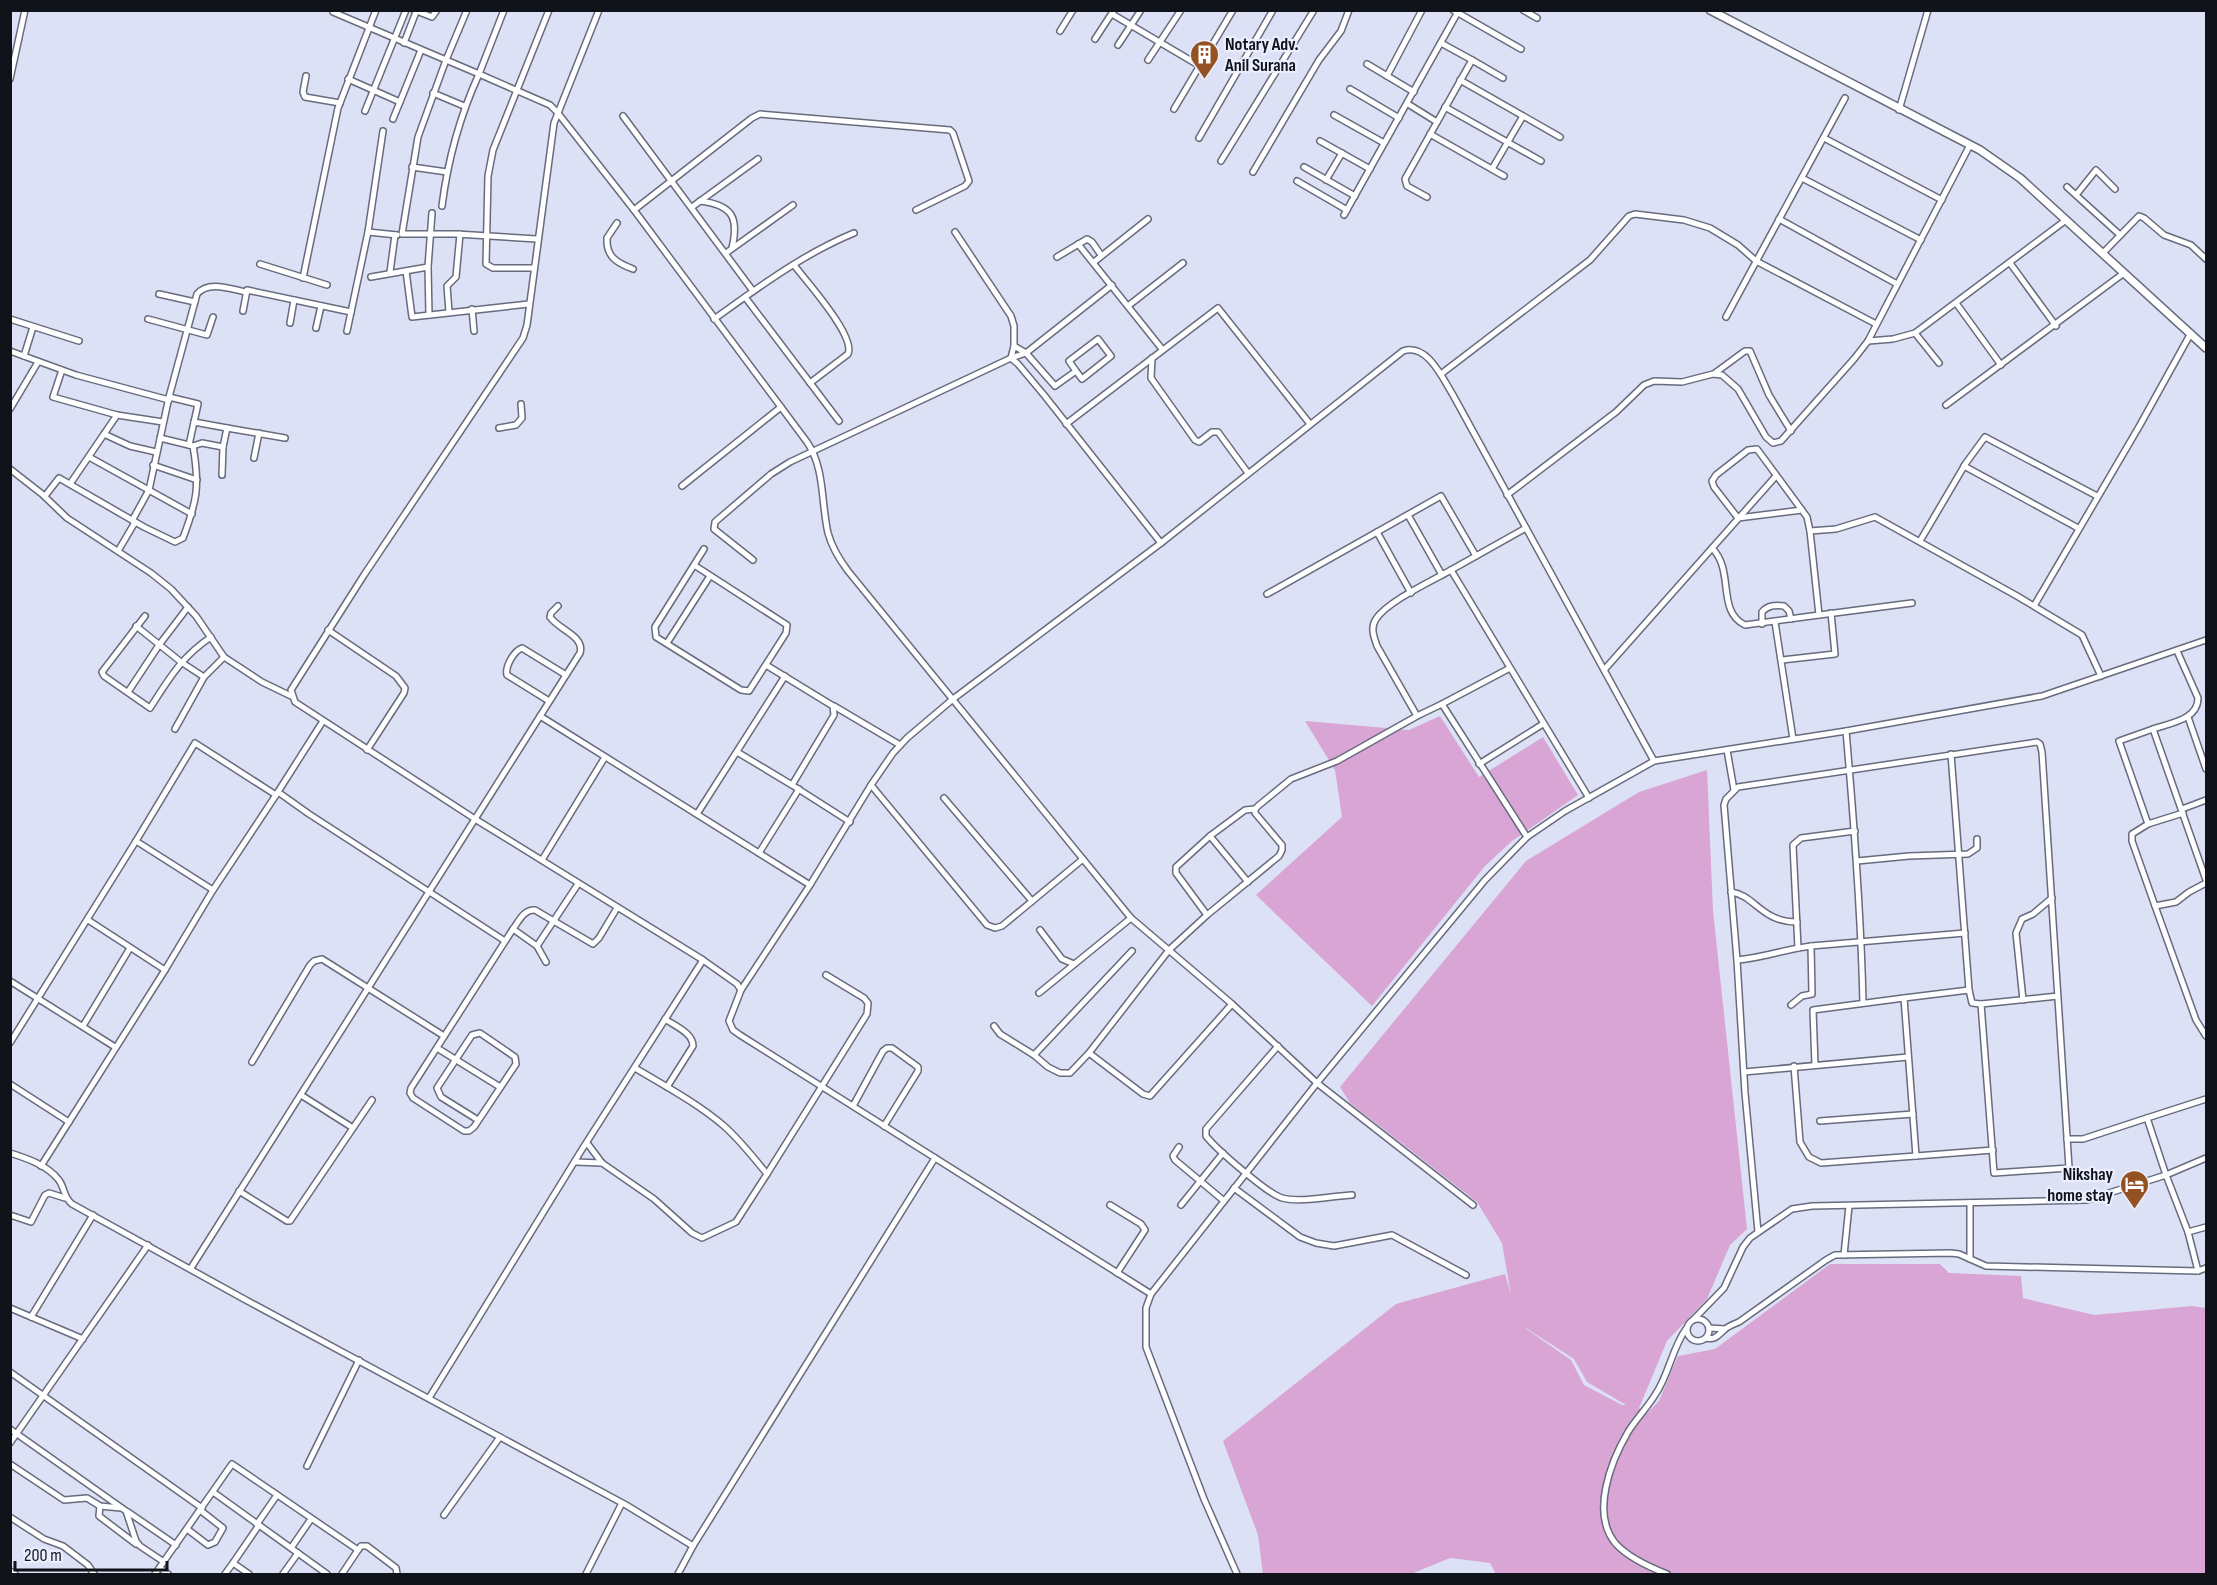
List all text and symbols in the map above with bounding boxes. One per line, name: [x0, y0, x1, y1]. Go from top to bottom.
place label: Notary Adv. Anil Surana: [1224, 34, 1299, 76]
building icon: Notary Adv. Anil Surana: [1188, 38, 1220, 80]
place label: Nikshay home stay: [2047, 1164, 2114, 1206]
hotel icon: Nikshay home stay: [2118, 1168, 2150, 1210]
scale bar: [15, 1534, 166, 1572]
text: 200 m: [24, 1545, 62, 1566]

